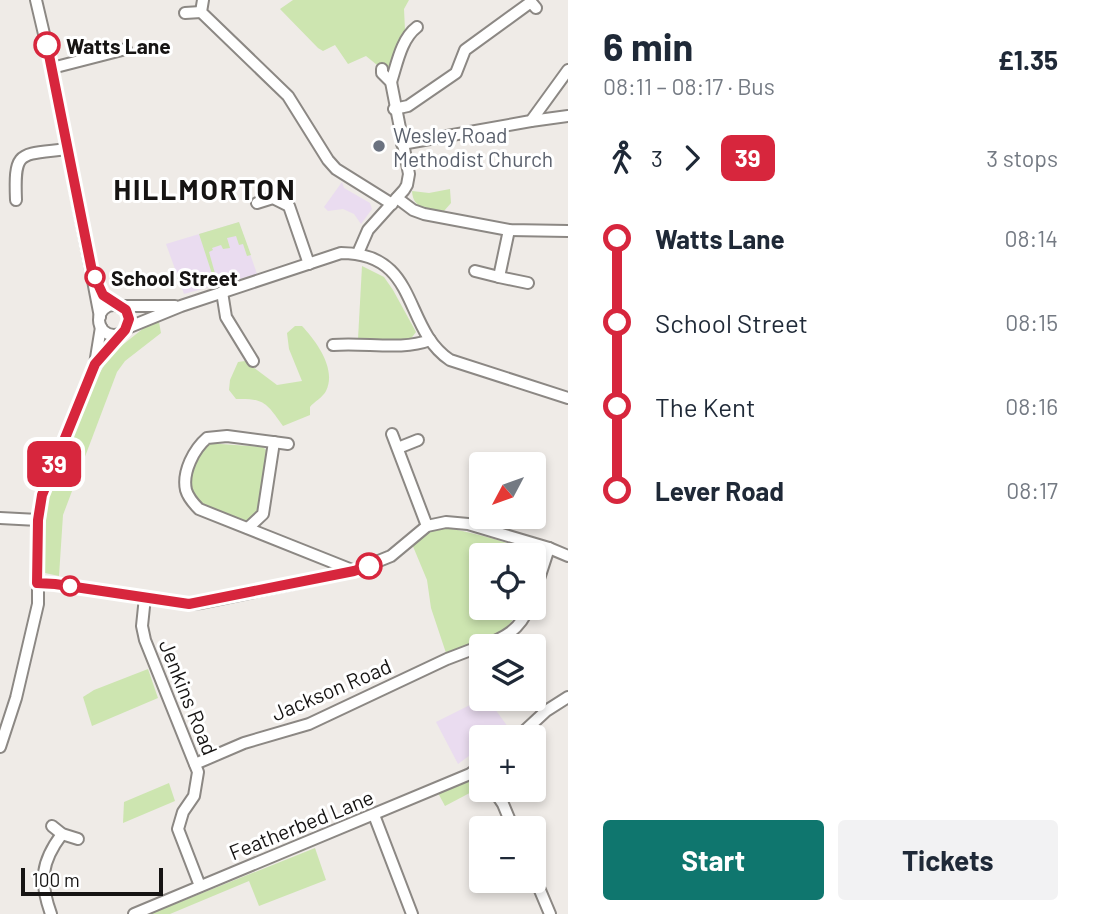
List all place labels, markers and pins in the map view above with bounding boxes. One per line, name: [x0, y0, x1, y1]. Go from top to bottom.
marker: Watts Lane: [34, 32, 60, 58]
place label: Watts Lane: [66, 33, 171, 58]
place label: Wesley Road Methodist Church: [393, 122, 553, 171]
marker: Wesley Road Methodist Church: [371, 138, 387, 154]
place label: School Street: [111, 265, 238, 290]
marker: School Street: [85, 267, 105, 287]
unlabelled marker: [356, 553, 382, 579]
unlabelled marker: [60, 576, 80, 596]

